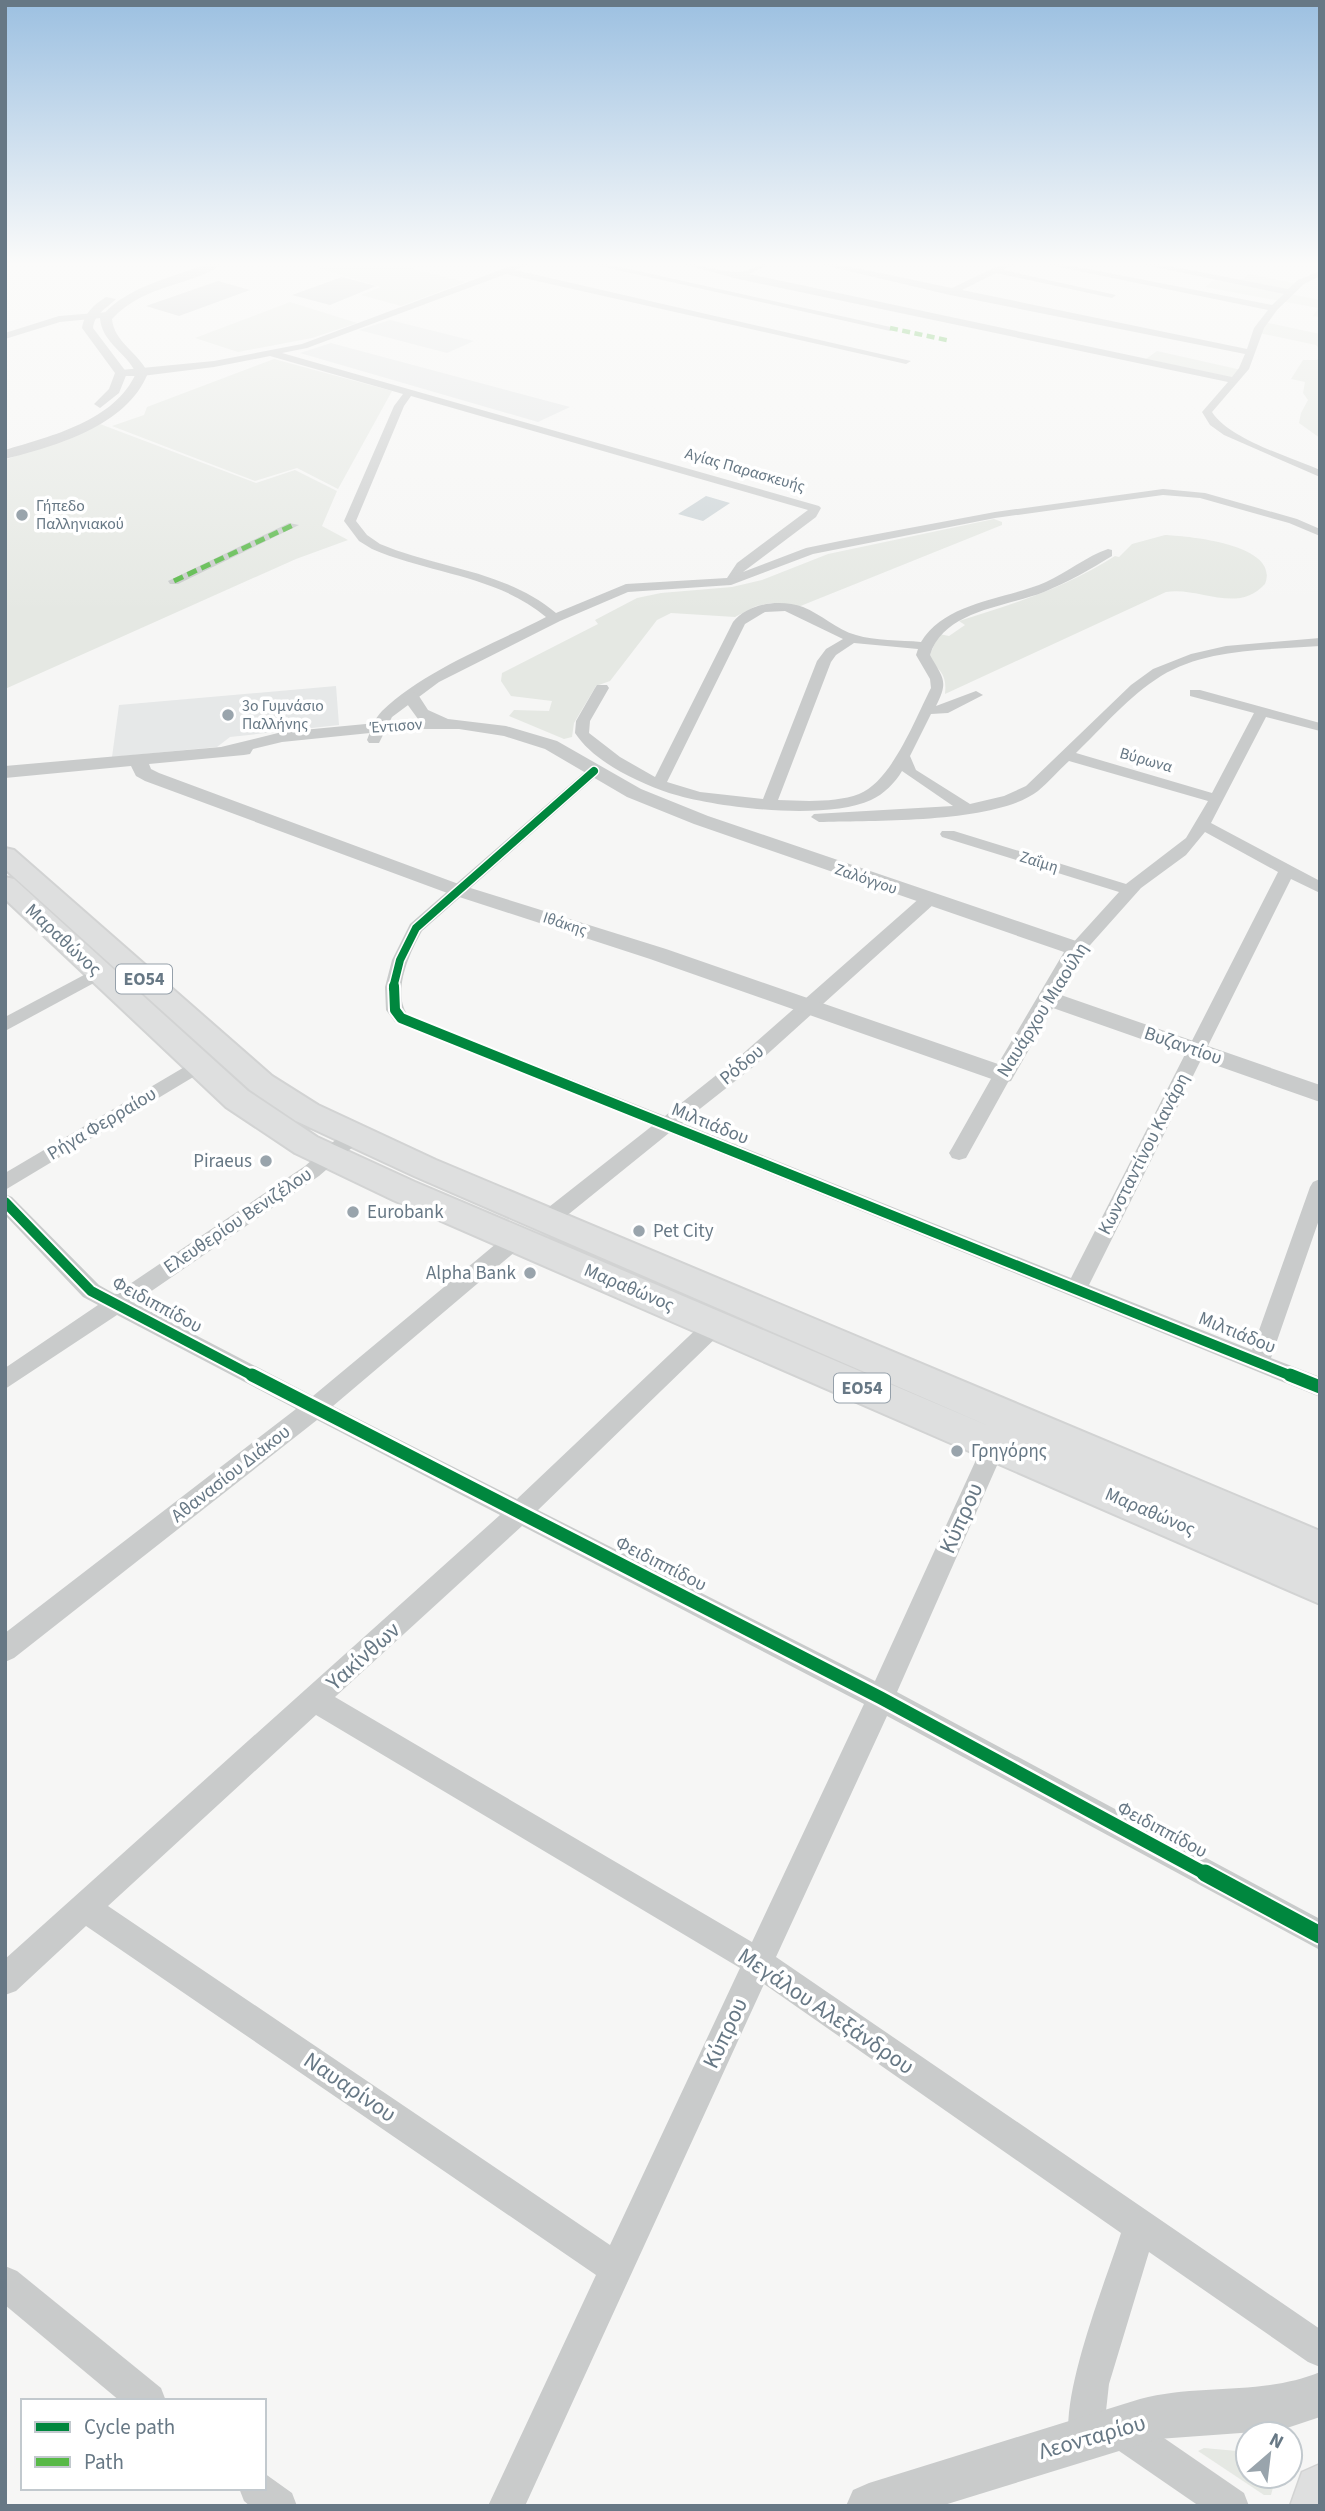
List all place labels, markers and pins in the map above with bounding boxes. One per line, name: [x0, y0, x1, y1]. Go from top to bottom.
place label: Γήπεδο Παλληνιακού: [36, 495, 124, 535]
marker: Γήπεδο Παλληνιακού: [14, 507, 30, 523]
place label: 3ο Γυμνάσιο Παλλήνης: [242, 695, 324, 735]
marker: 3ο Γυμνάσιο Παλλήνης: [220, 707, 236, 723]
place label: Piraeus: [193, 1148, 252, 1175]
marker: Piraeus: [258, 1153, 274, 1169]
place label: Eurobank: [367, 1199, 444, 1226]
marker: Eurobank: [345, 1204, 361, 1220]
place label: Pet City: [653, 1218, 714, 1245]
marker: Pet City: [631, 1223, 647, 1239]
place label: Alpha Bank: [426, 1260, 517, 1287]
marker: Alpha Bank: [522, 1265, 538, 1281]
place label: Γρηγόρης: [971, 1438, 1047, 1465]
marker: Γρηγόρης: [949, 1443, 965, 1459]

